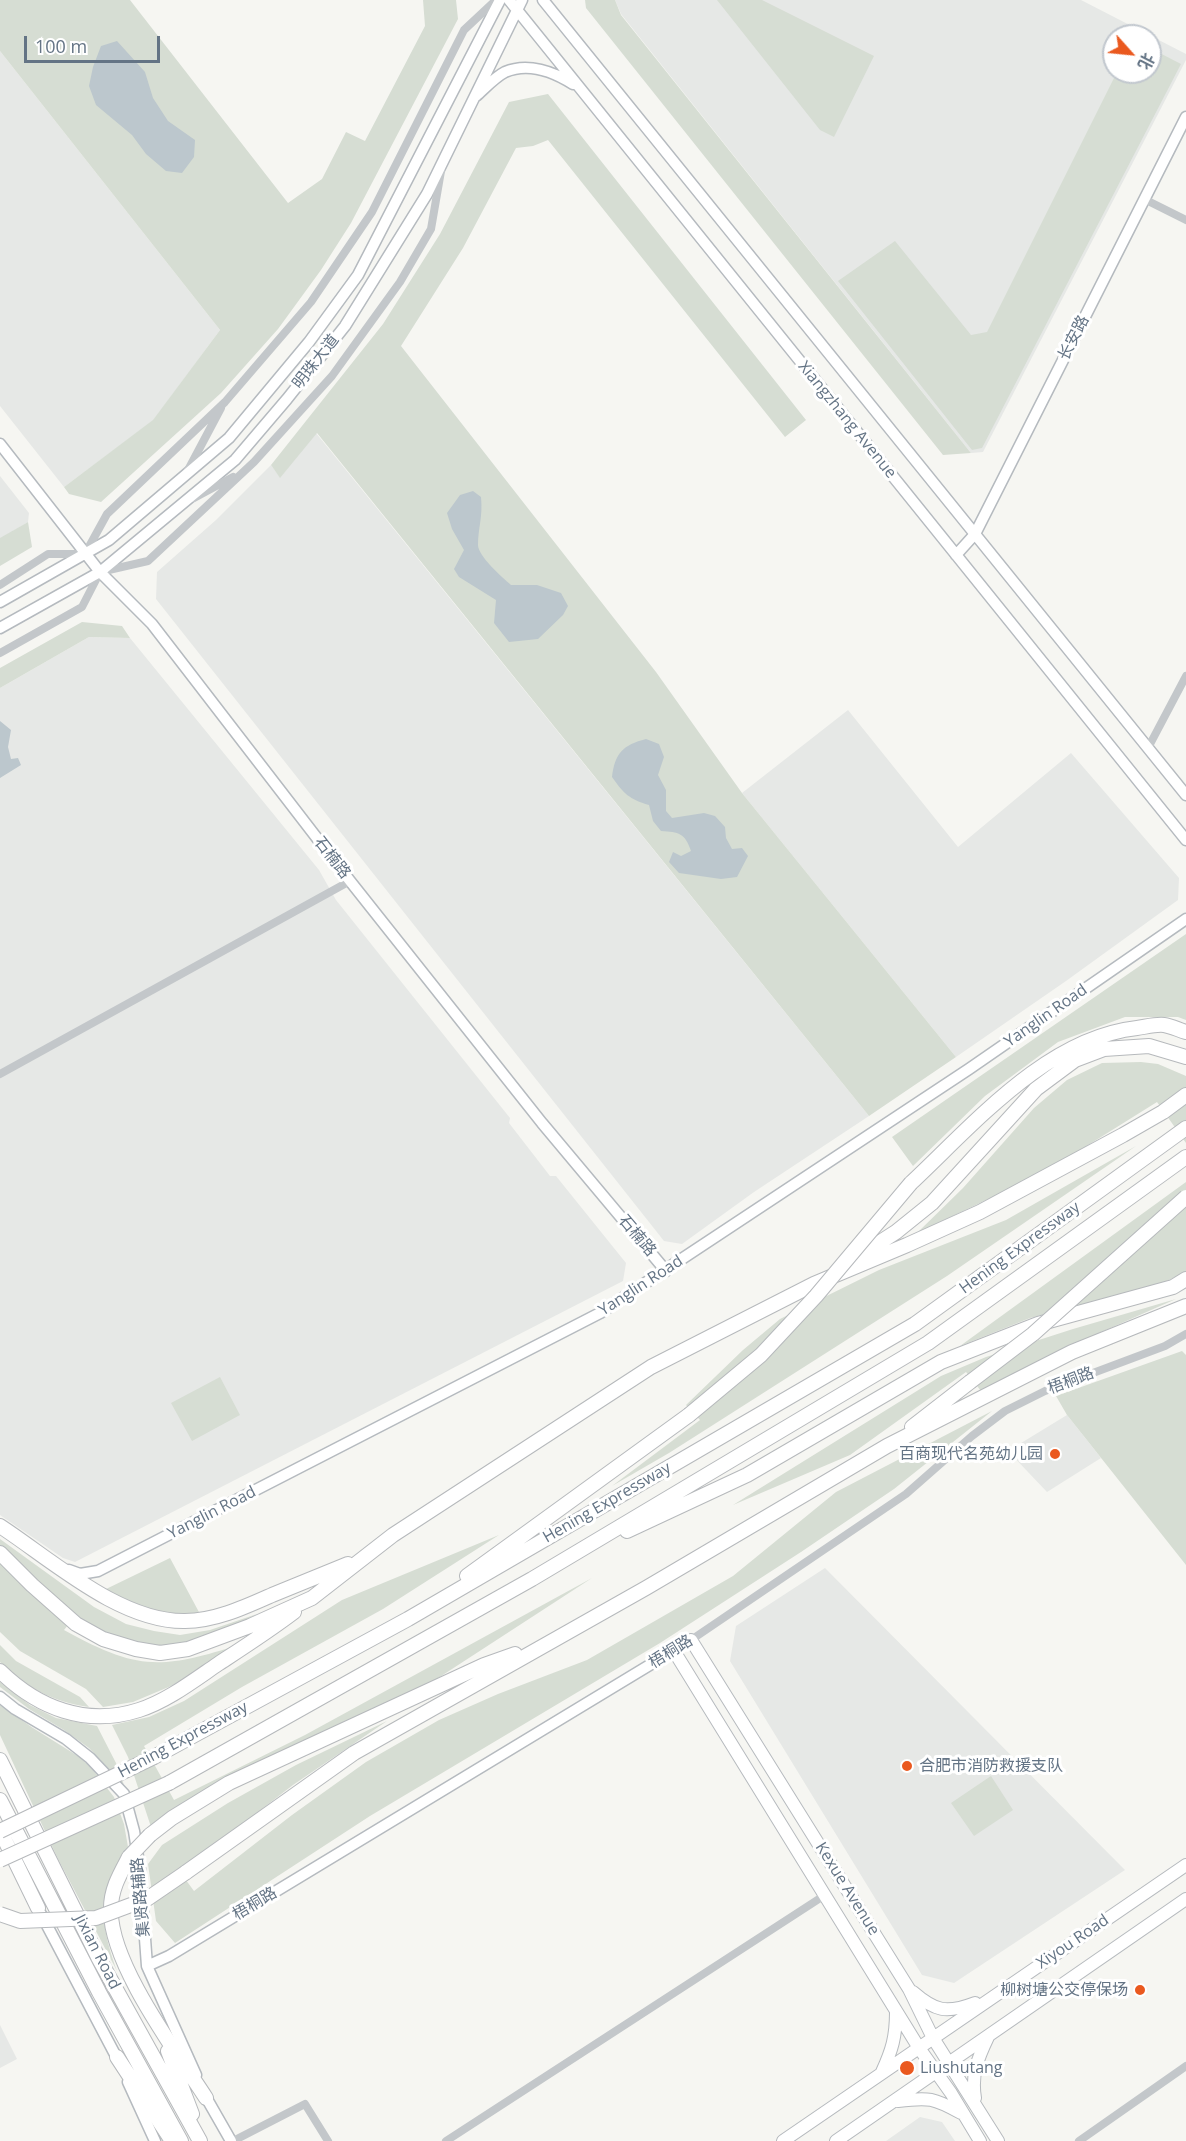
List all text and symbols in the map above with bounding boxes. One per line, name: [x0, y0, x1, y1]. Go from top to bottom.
scale bar: [27, 24, 164, 62]
north arrow: [1102, 24, 1162, 84]
text: 100 m: [35, 34, 87, 58]
text: 北: [1133, 49, 1160, 73]
street label: 长安路: [1055, 312, 1093, 364]
street label: 明珠大道: [289, 331, 343, 393]
street label: Xiangzhang Avenue: [794, 358, 900, 482]
street label: 石楠路: [310, 833, 354, 883]
street label: Yanglin Road: [1001, 980, 1091, 1052]
street label: Hening Expressway: [956, 1198, 1084, 1298]
street label: 石楠路: [614, 1211, 660, 1261]
street label: Yanglin Road: [595, 1252, 687, 1320]
street label: 梧桐路: [1045, 1363, 1097, 1399]
place label: 百商现代名苑幼儿园: [899, 1444, 1043, 1464]
marker: 百商现代名苑幼儿园: [1048, 1447, 1062, 1461]
street label: Hening Expressway: [540, 1459, 674, 1547]
street label: Yanglin Road: [165, 1483, 259, 1543]
street label: 梧桐路: [646, 1631, 696, 1673]
street label: Hening Expressway: [115, 1698, 251, 1782]
place label: 合肥市消防救援支队: [919, 1756, 1063, 1776]
marker: 合肥市消防救援支队: [900, 1759, 914, 1773]
street label: Kexue Avenue: [811, 1839, 883, 1939]
street label: 集贤路辅路: [128, 1856, 154, 1938]
street label: 梧桐路: [229, 1883, 281, 1925]
street label: Jixian Road: [70, 1911, 124, 1993]
street label: Xiyou Road: [1033, 1911, 1113, 1973]
place label: 柳树塘公交停保场: [1000, 1980, 1128, 2000]
marker: 柳树塘公交停保场: [1133, 1983, 1147, 1997]
place label: Liushutang: [920, 2058, 1003, 2078]
marker: Liushutang: [898, 2059, 916, 2077]

